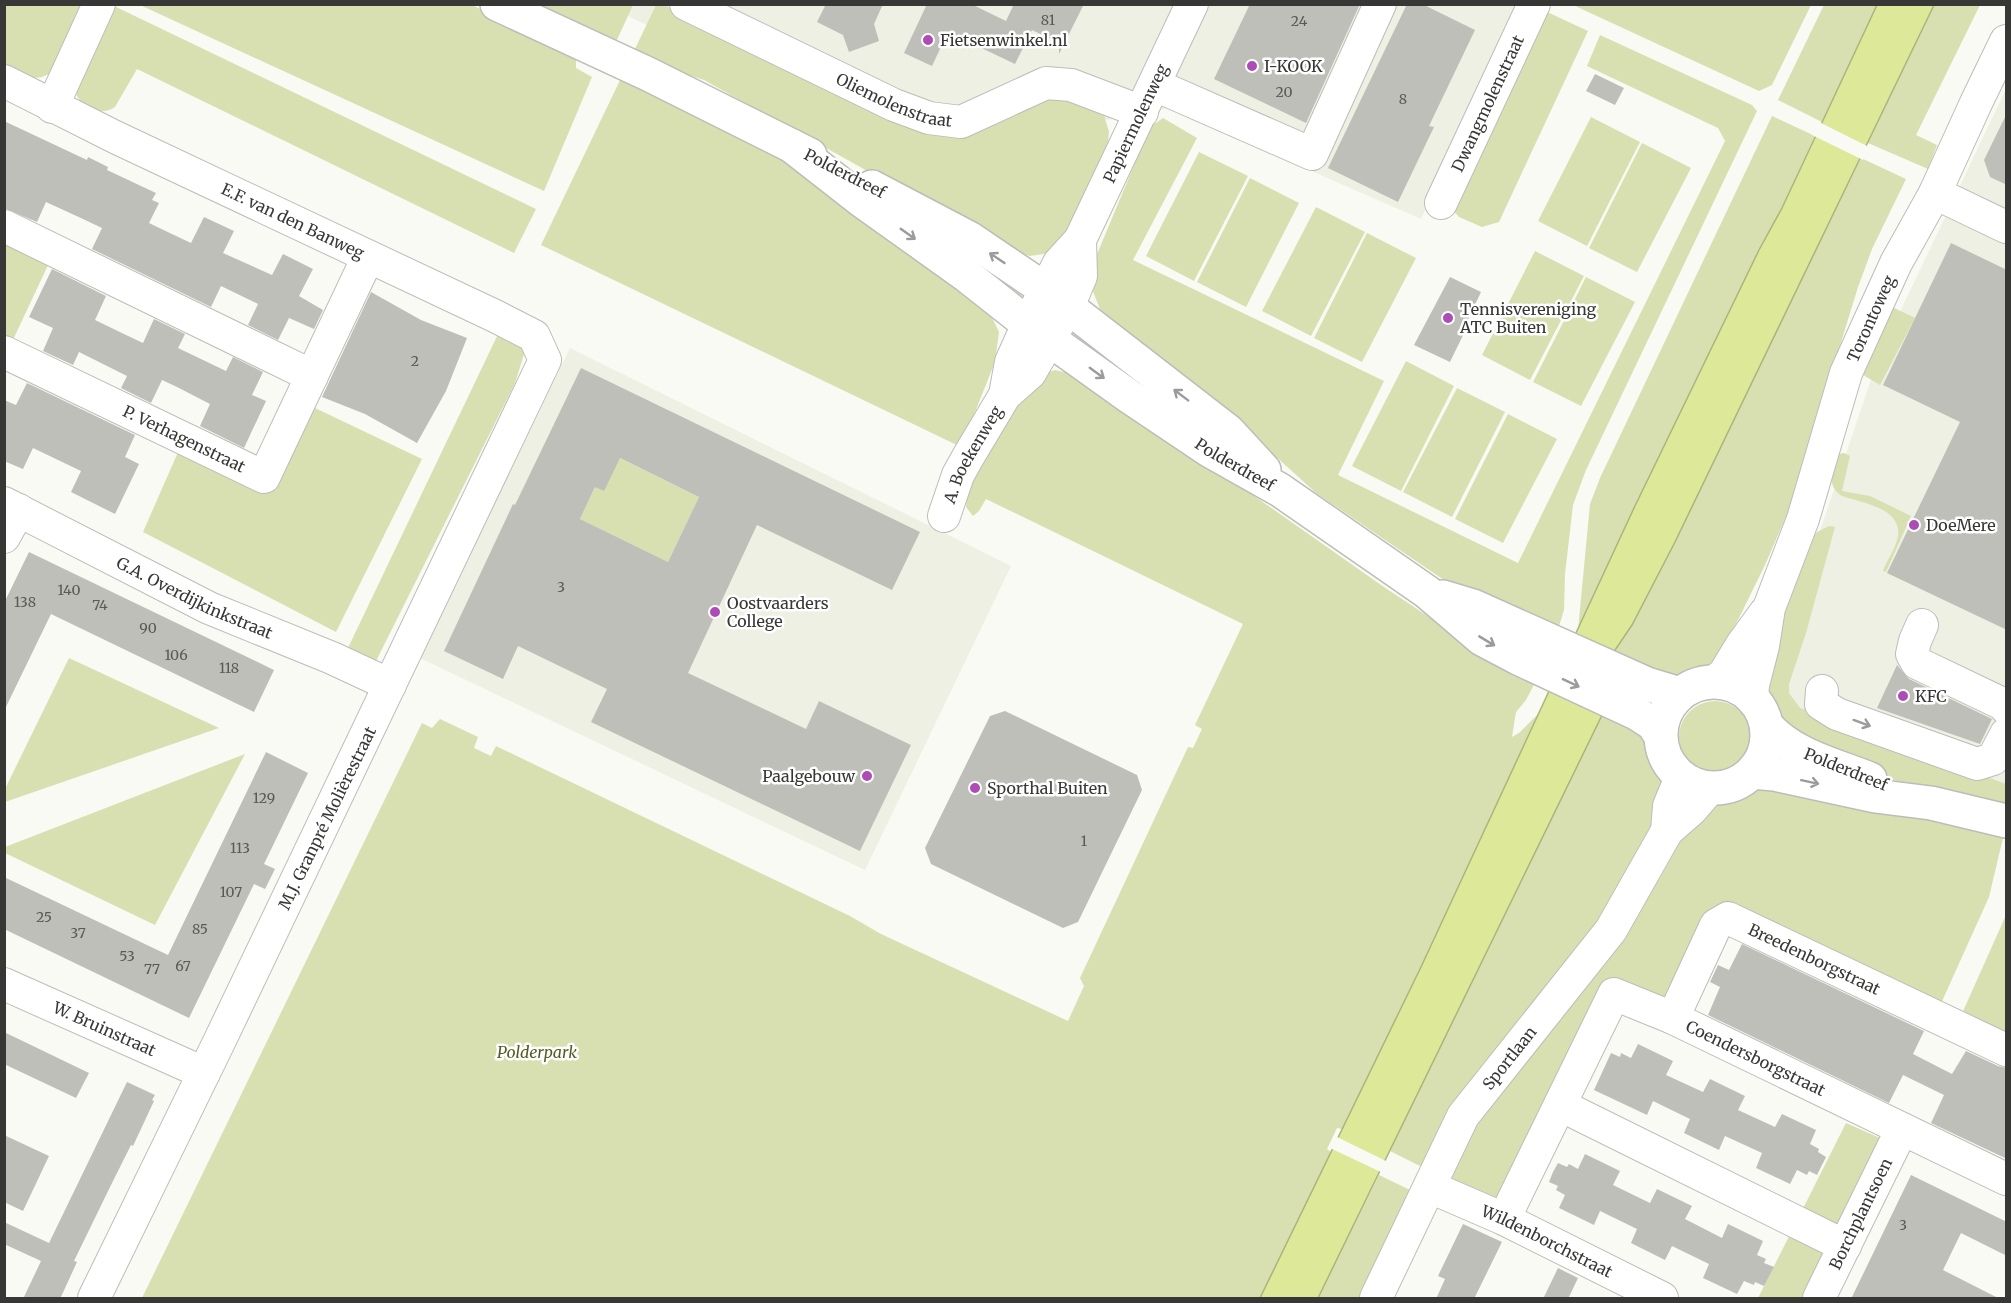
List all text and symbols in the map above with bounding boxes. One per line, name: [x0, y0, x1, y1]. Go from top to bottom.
house number: 81: [1041, 11, 1055, 29]
house number: 24: [1291, 12, 1308, 30]
place label: Fietsenwinkel.nl: [940, 30, 1068, 50]
street label: Dwangmolenstraat: [1447, 31, 1528, 175]
marker: Fietsenwinkel.nl: [921, 33, 935, 47]
place label: I-KOOK: [1264, 56, 1323, 76]
marker: I-KOOK: [1245, 59, 1259, 73]
street label: Papiermolenweg: [1099, 60, 1172, 186]
street label: Oliemolenstraat: [833, 68, 954, 131]
house number: 20: [1275, 83, 1293, 101]
house number: 8: [1399, 90, 1407, 108]
street label: Polderdreef: [801, 144, 890, 202]
street label: E.F. van den Banweg: [218, 179, 368, 263]
one-way arrow: [900, 228, 916, 240]
one-way arrow: [989, 251, 1006, 263]
street label: Torontoweg: [1842, 272, 1899, 365]
place label: Tennisvereniging ATC Buiten: [1459, 299, 1597, 337]
marker: Tennisvereniging ATC Buiten: [1441, 311, 1455, 325]
house number: 2: [411, 352, 419, 370]
one-way arrow: [1088, 367, 1105, 379]
one-way arrow: [1174, 389, 1190, 401]
street label: P. Verhagenstraat: [120, 401, 249, 477]
street label: A. Boekenweg: [939, 402, 1007, 507]
street label: Polderdreef: [1191, 434, 1279, 496]
place label: DoeMere: [1926, 515, 1996, 535]
marker: DoeMere: [1907, 518, 1921, 532]
street label: G.A. Overdijkinkstraat: [113, 552, 276, 643]
house number: 3: [557, 578, 565, 596]
house number: 140: [57, 581, 81, 599]
house number: 138: [14, 593, 36, 611]
place label: Oostvaarders College: [727, 593, 829, 631]
house number: 74: [92, 596, 108, 614]
marker: Oostvaarders College: [708, 605, 722, 619]
house number: 90: [139, 619, 157, 637]
one-way arrow: [1478, 635, 1495, 647]
house number: 106: [164, 646, 188, 664]
house number: 118: [219, 659, 239, 677]
one-way arrow: [1562, 678, 1580, 690]
place label: KFC: [1915, 686, 1947, 706]
marker: KFC: [1896, 689, 1910, 703]
one-way arrow: [1852, 718, 1871, 729]
street label: M.J. Granpré Molièrestraat: [274, 722, 380, 913]
street label: Polderdreef: [1801, 743, 1892, 795]
place label: Paalgebouw: [762, 766, 855, 786]
marker: Paalgebouw: [860, 769, 874, 783]
one-way arrow: [1800, 776, 1819, 788]
place label: Sporthal Buiten: [987, 778, 1108, 798]
marker: Sporthal Buiten: [968, 781, 982, 795]
house number: 129: [253, 789, 275, 807]
house number: 1: [1081, 832, 1087, 850]
house number: 113: [230, 839, 250, 857]
house number: 107: [220, 883, 242, 901]
house number: 25: [36, 908, 52, 926]
street label: Breedenborgstraat: [1745, 919, 1884, 999]
house number: 85: [192, 920, 208, 938]
house number: 37: [70, 924, 86, 942]
house number: 53: [119, 947, 135, 965]
house number: 67: [175, 957, 191, 975]
house number: 77: [144, 960, 160, 978]
street label: W. Bruinstraat: [49, 997, 160, 1061]
street label: Coendersborgstraat: [1683, 1016, 1829, 1100]
street label: Sportlaan: [1478, 1022, 1541, 1094]
park label: Polderpark: [497, 1042, 577, 1062]
street label: Borchplantsoen: [1825, 1154, 1896, 1273]
street label: Wildenborchstraat: [1478, 1200, 1617, 1282]
house number: 3: [1899, 1216, 1907, 1234]

